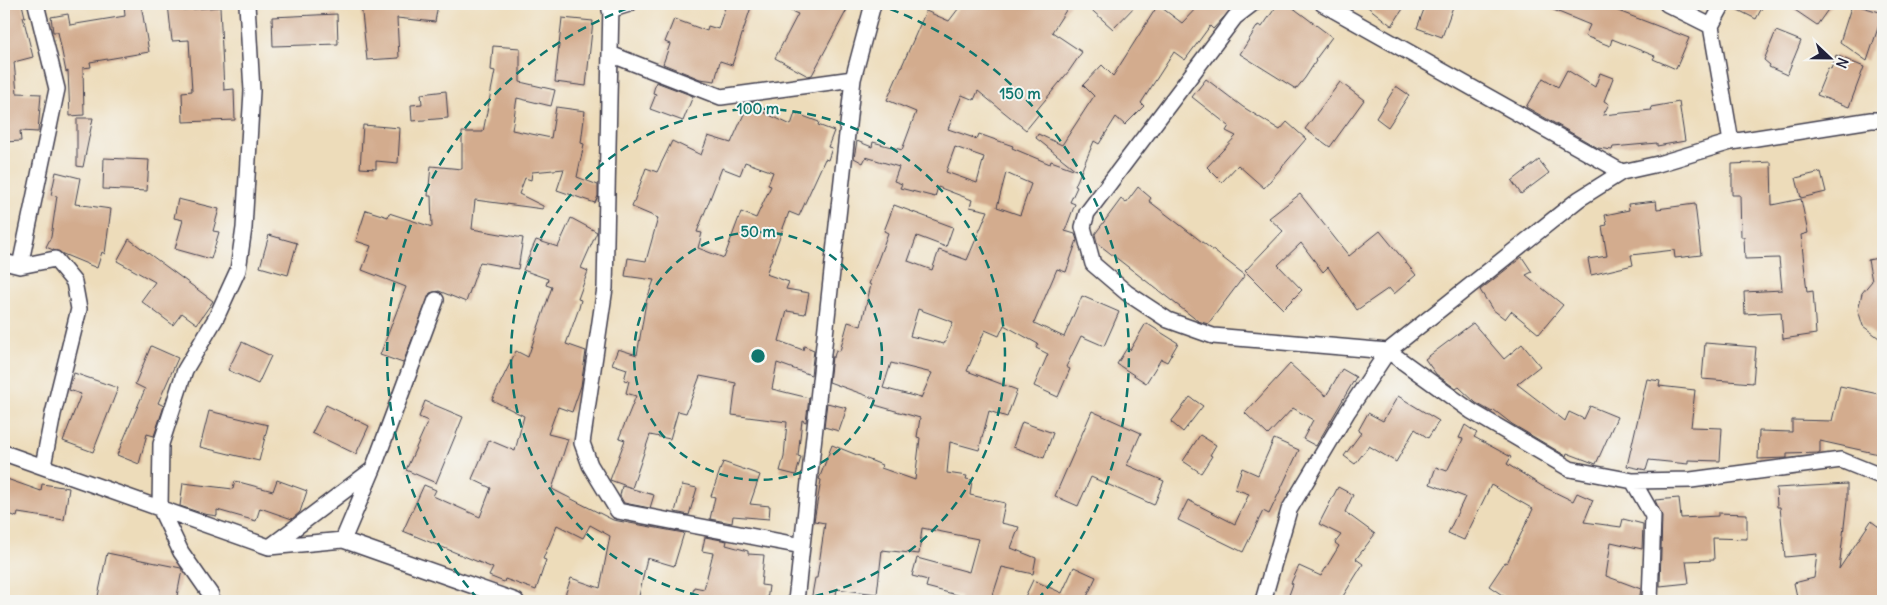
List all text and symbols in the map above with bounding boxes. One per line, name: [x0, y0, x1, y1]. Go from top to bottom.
north arrow: [1804, 32, 1854, 82]
text: N: [1832, 55, 1852, 71]
text: 150 m: [999, 84, 1041, 103]
text: 100 m: [737, 99, 779, 118]
text: 50 m: [740, 222, 776, 241]
centre of rings: [749, 347, 767, 365]

